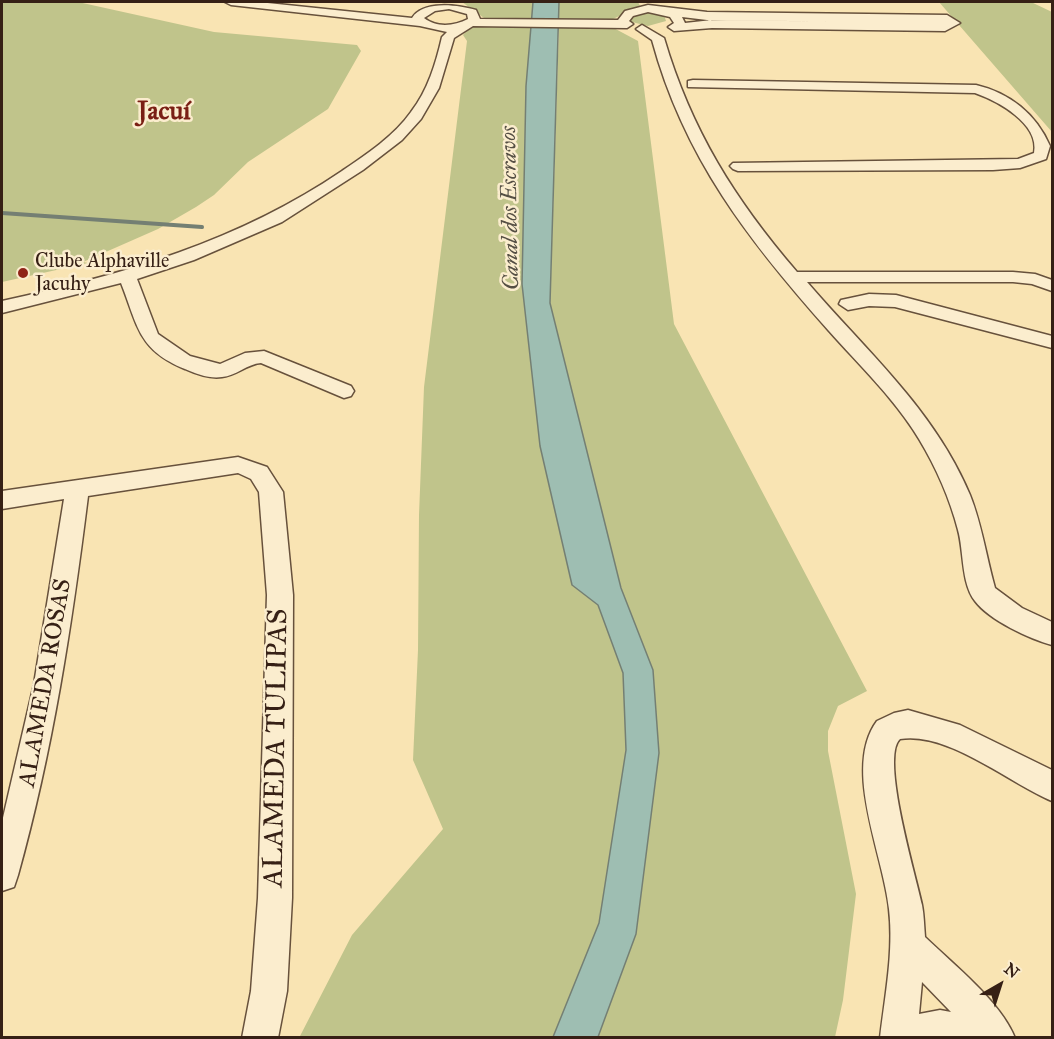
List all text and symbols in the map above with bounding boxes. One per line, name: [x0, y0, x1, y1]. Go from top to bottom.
district label: Jacuí: [138, 97, 190, 129]
water label: Canal dos Escravos: [496, 126, 526, 290]
place label: Clube Alphaville Jacuhy: [35, 250, 169, 297]
marker: Clube Alphaville Jacuhy: [16, 266, 30, 280]
street label: ALAMEDA ROSAS: [14, 577, 78, 789]
street label: ALAMEDA TULIPAS: [258, 608, 296, 888]
north arrow: [970, 955, 1030, 1015]
text: N: [1000, 959, 1023, 982]

